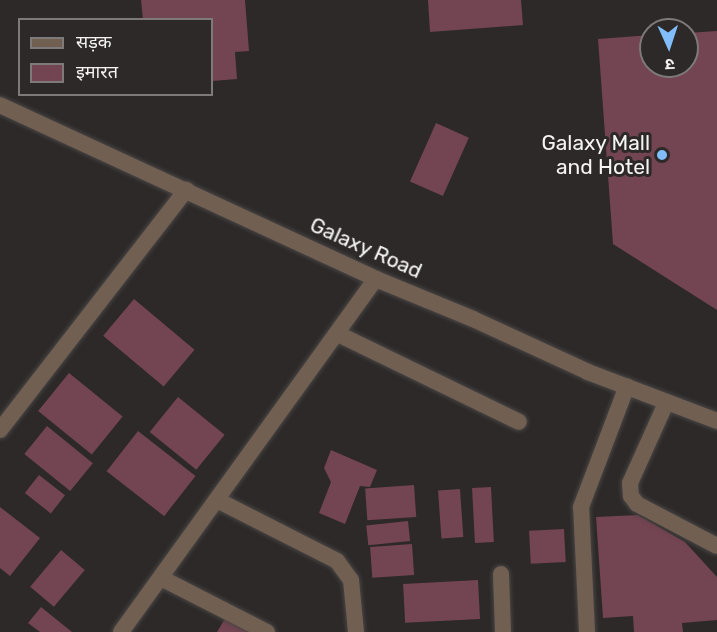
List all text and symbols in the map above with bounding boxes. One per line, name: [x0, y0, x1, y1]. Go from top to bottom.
legend: [18, 18, 213, 96]
north arrow: [639, 18, 699, 78]
text: सड़क: [76, 31, 112, 53]
text: उ: [665, 55, 675, 74]
text: इमारत: [76, 61, 118, 83]
place label: Galaxy Mall and Hotel: [541, 130, 650, 180]
marker: Galaxy Mall and Hotel: [655, 148, 669, 162]
street label: Galaxy Road: [306, 212, 426, 284]

